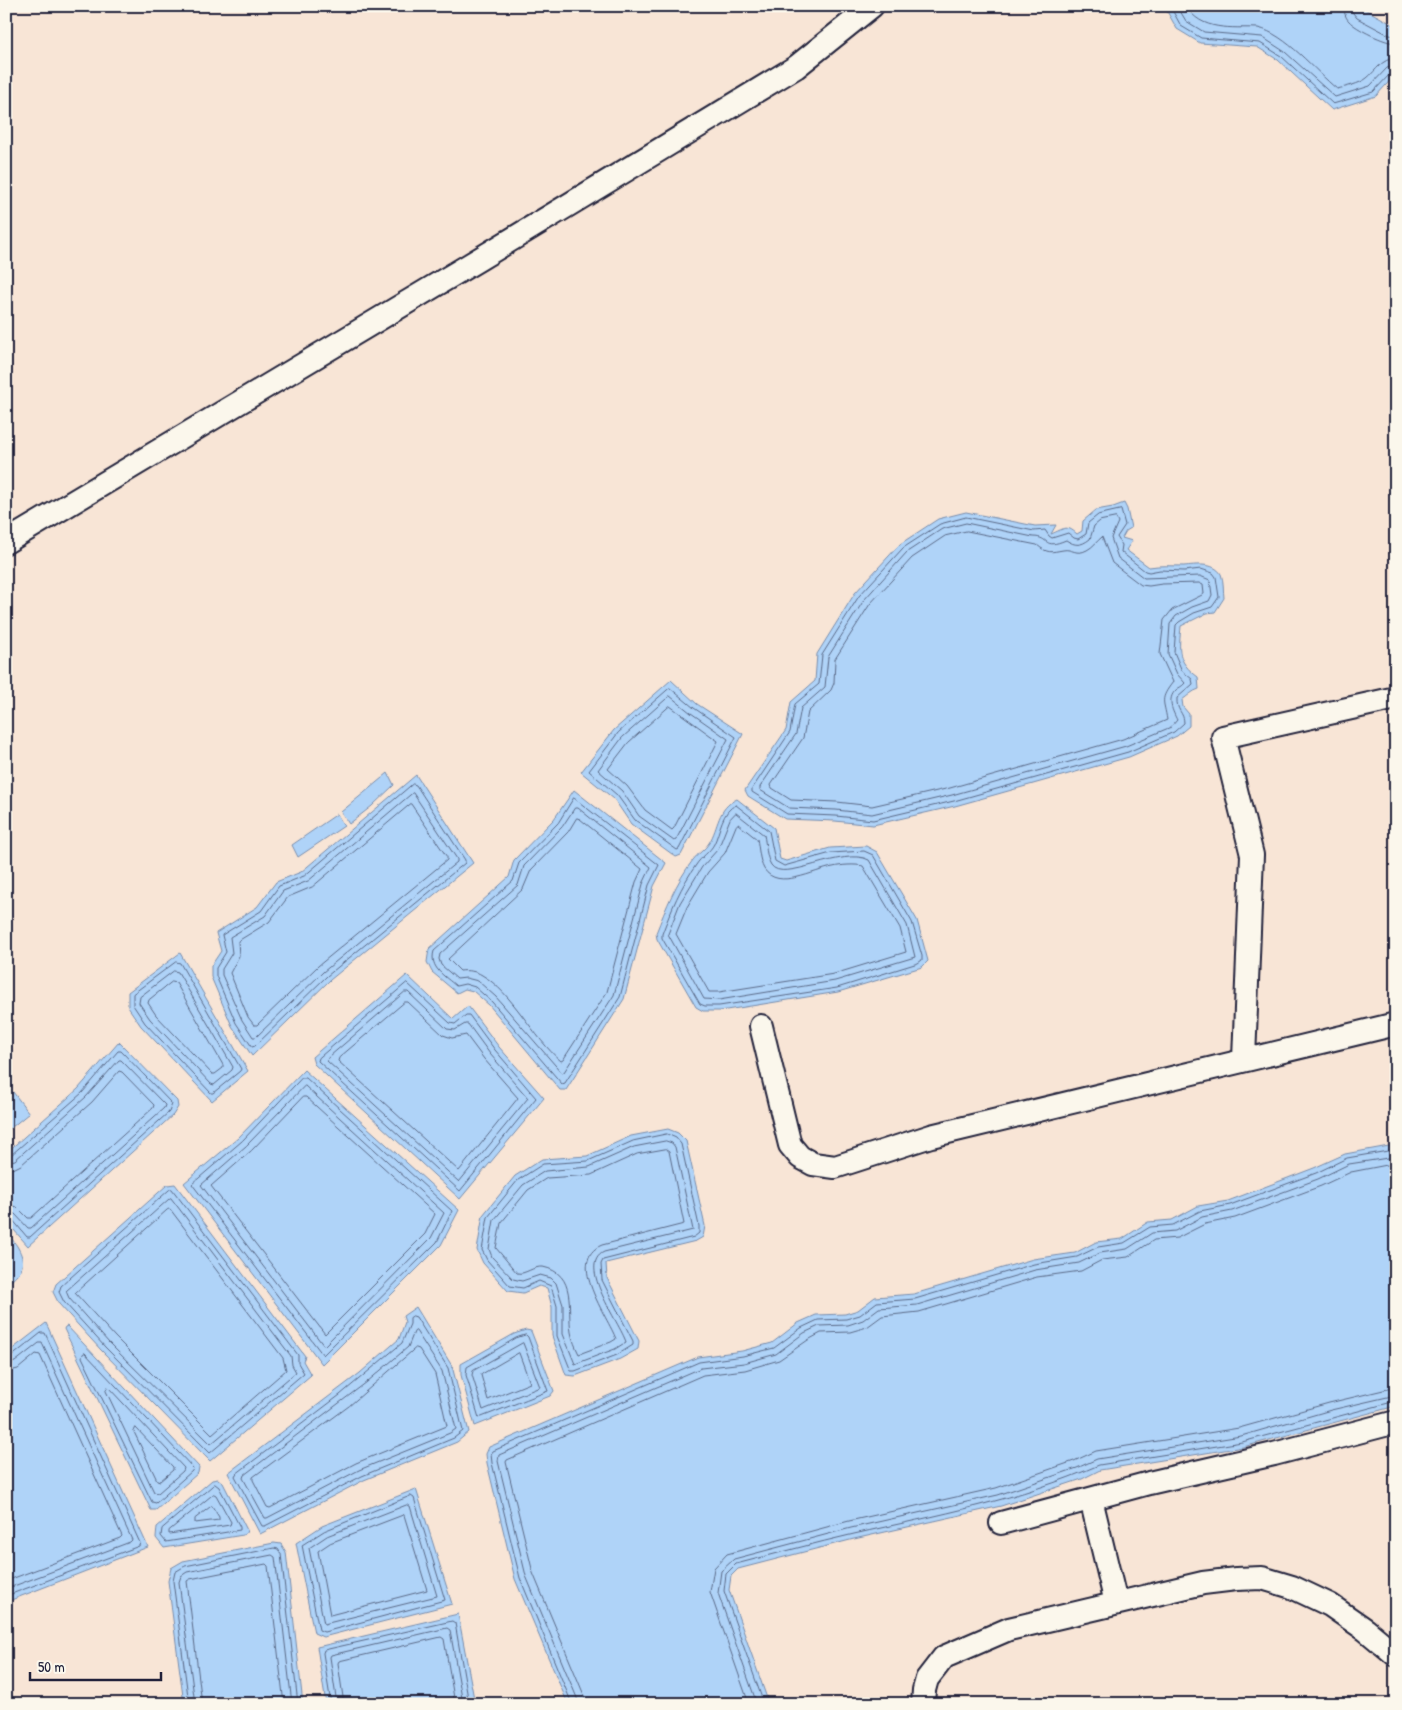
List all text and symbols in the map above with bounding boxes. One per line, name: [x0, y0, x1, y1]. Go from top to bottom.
scale bar: [30, 1650, 161, 1682]
text: 50 m: [38, 1656, 65, 1677]

